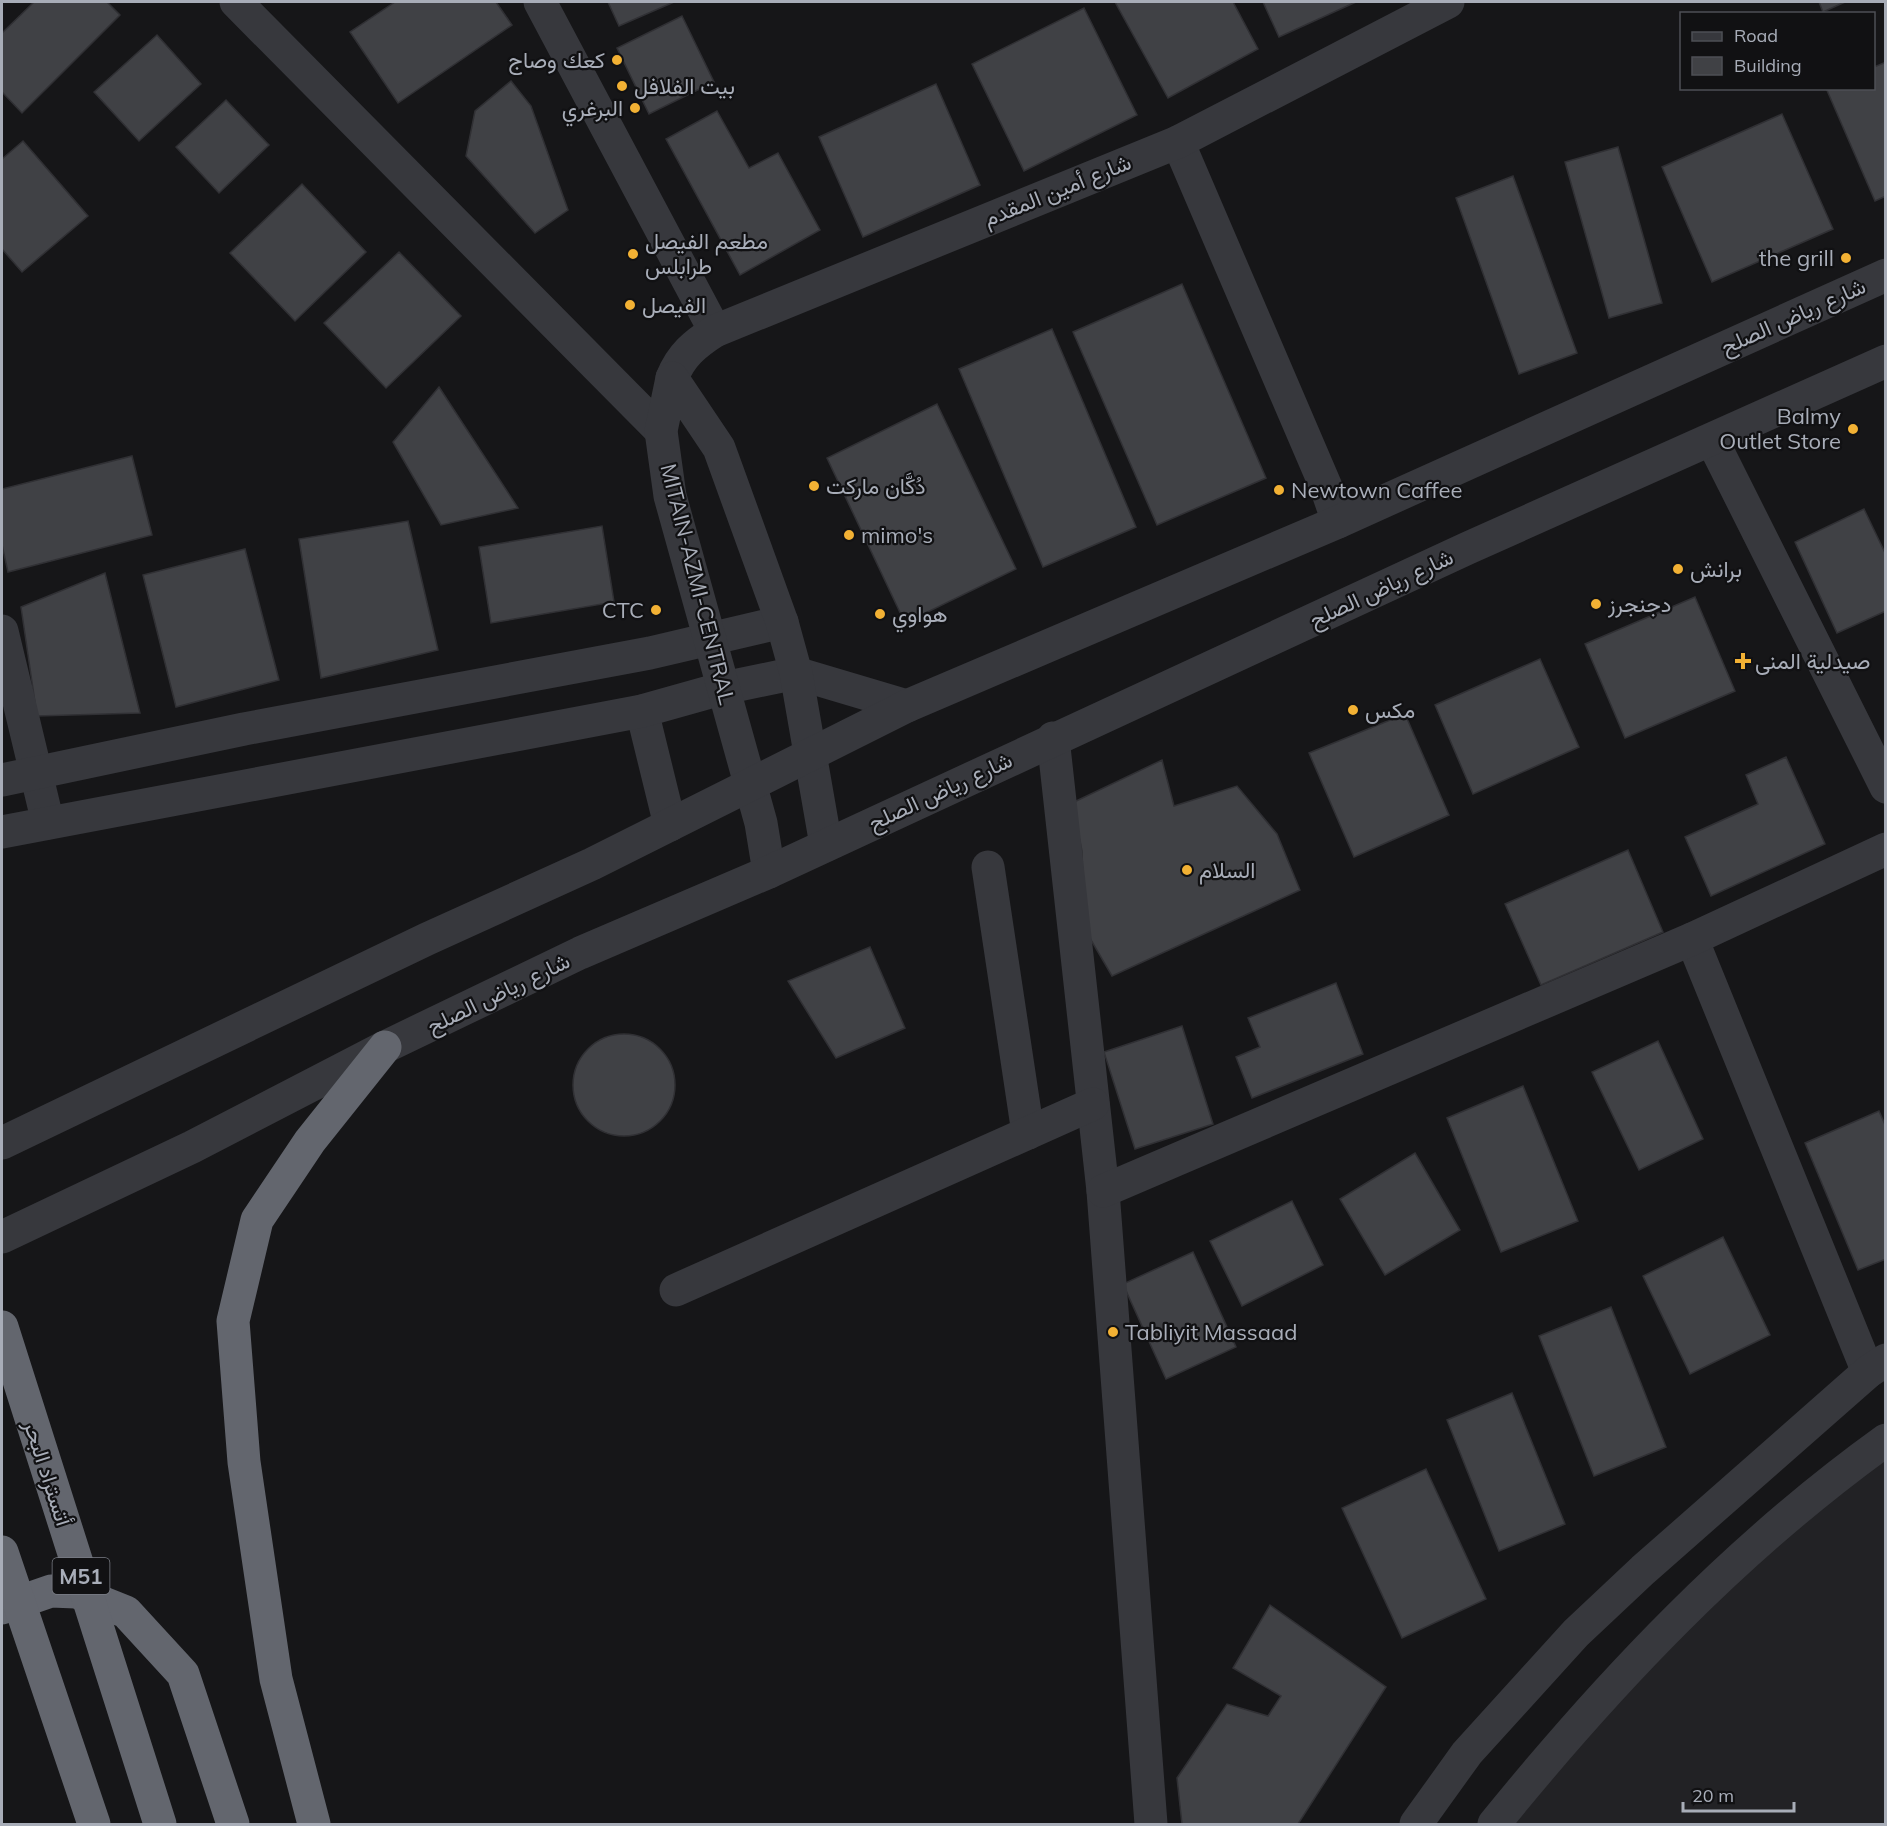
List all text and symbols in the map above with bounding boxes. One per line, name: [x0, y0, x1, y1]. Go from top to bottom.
legend: [1680, 12, 1875, 90]
text: Road: [1734, 24, 1778, 47]
place label: كعك وصاج: [508, 46, 605, 75]
marker: كعك وصاج: [610, 53, 624, 67]
text: Building: [1734, 54, 1802, 77]
place label: بيت الفلافل: [634, 72, 735, 100]
marker: بيت الفلافل: [615, 79, 629, 93]
place label: البرغري: [562, 94, 623, 127]
marker: البرغري: [628, 101, 642, 115]
street label: شارع أمين المقدم: [979, 148, 1135, 233]
place label: مطعم الفيصل طرابلس: [645, 227, 768, 280]
place label: the grill: [1759, 244, 1834, 272]
marker: مطعم الفيصل طرابلس: [626, 247, 640, 261]
marker: the grill: [1839, 251, 1853, 265]
street label: شارع رياض الصلح: [1716, 272, 1870, 361]
place label: الفيصل: [642, 291, 706, 319]
marker: الفيصل: [623, 298, 637, 312]
place label: Balmy Outlet Store: [1719, 402, 1841, 455]
marker: Balmy Outlet Store: [1846, 422, 1860, 436]
street label: MITAIN-AZMI-CENTRAL: [654, 461, 742, 707]
place label: دُكَّان ماركت: [826, 472, 926, 500]
place label: Newtown Caffee: [1291, 476, 1462, 504]
marker: دُكَّان ماركت: [807, 479, 821, 493]
marker: Newtown Caffee: [1272, 483, 1286, 497]
place label: mimo's: [861, 521, 933, 549]
marker: mimo's: [842, 528, 856, 542]
street label: شارع رياض الصلح: [1304, 542, 1458, 635]
place label: برانش: [1690, 555, 1742, 583]
marker: برانش: [1671, 562, 1685, 576]
place label: دجنجرز: [1607, 590, 1671, 618]
place label: CTC: [602, 596, 644, 624]
marker: دجنجرز: [1589, 597, 1603, 611]
place label: هواوي: [892, 600, 947, 633]
marker: CTC: [649, 603, 663, 617]
marker: هواوي: [873, 607, 887, 621]
place label: صيدلية المنى: [1755, 647, 1870, 675]
marker: صيدلية المنى: [1736, 654, 1750, 668]
place label: مكس: [1365, 696, 1415, 724]
marker: مكس: [1346, 703, 1360, 717]
street label: شارع رياض الصلح: [863, 745, 1017, 838]
place label: السلام: [1199, 856, 1255, 885]
marker: السلام: [1180, 863, 1194, 877]
street label: شارع رياض الصلح: [422, 946, 575, 1041]
place label: Tabliyit Massaad: [1125, 1318, 1297, 1346]
marker: Tabliyit Massaad: [1106, 1325, 1120, 1339]
street label: أتستراد البحر: [17, 1416, 78, 1529]
road number: M51: [52, 1558, 110, 1594]
scale bar: [1683, 1775, 1794, 1813]
text: 20 m: [1692, 1784, 1734, 1807]

